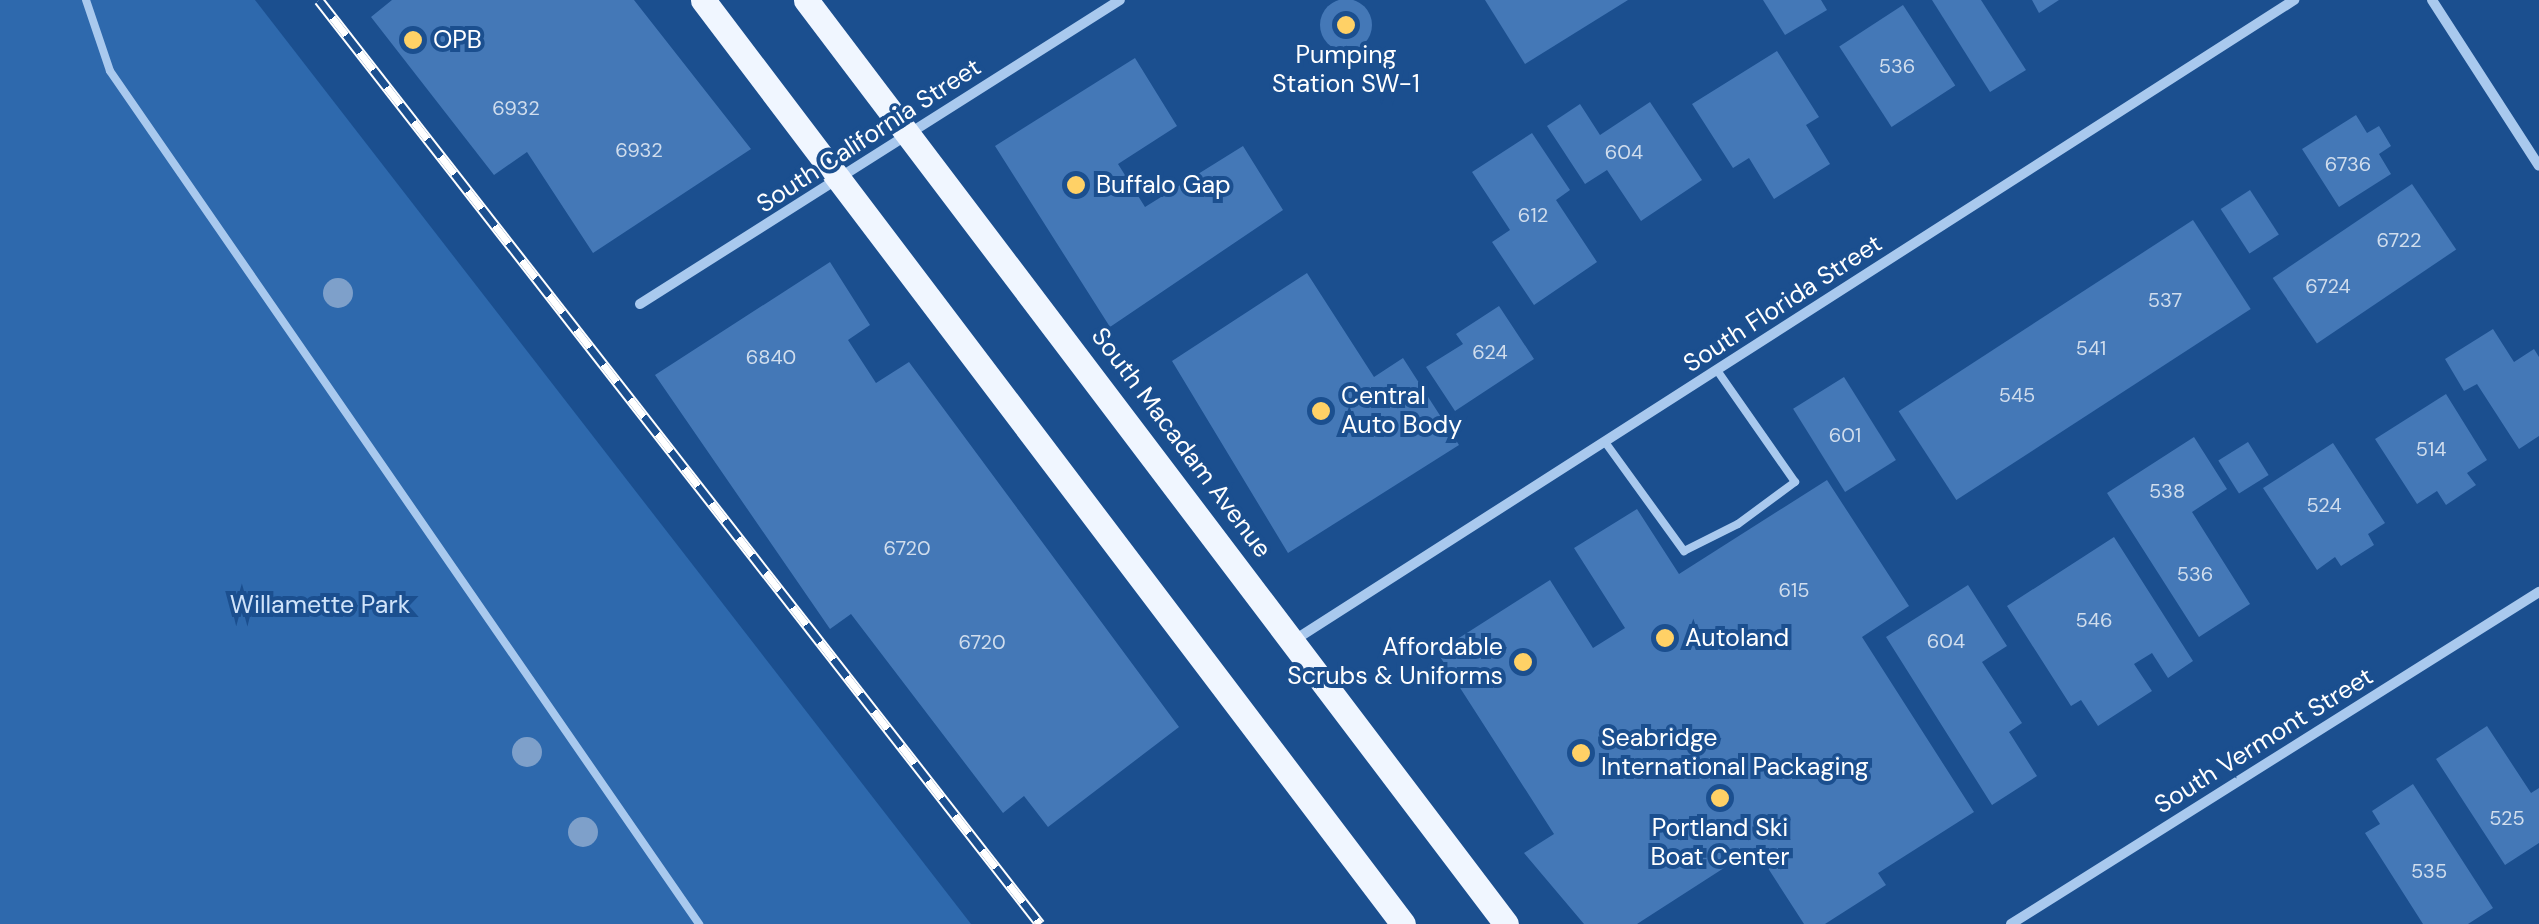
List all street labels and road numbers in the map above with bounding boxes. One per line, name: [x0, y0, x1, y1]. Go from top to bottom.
street label: South California Street: [751, 52, 987, 220]
street label: South Florida Street: [1678, 229, 1888, 379]
street label: South Macadam Avenue: [1085, 322, 1277, 564]
street label: South Vermont Street: [2149, 662, 2379, 820]

